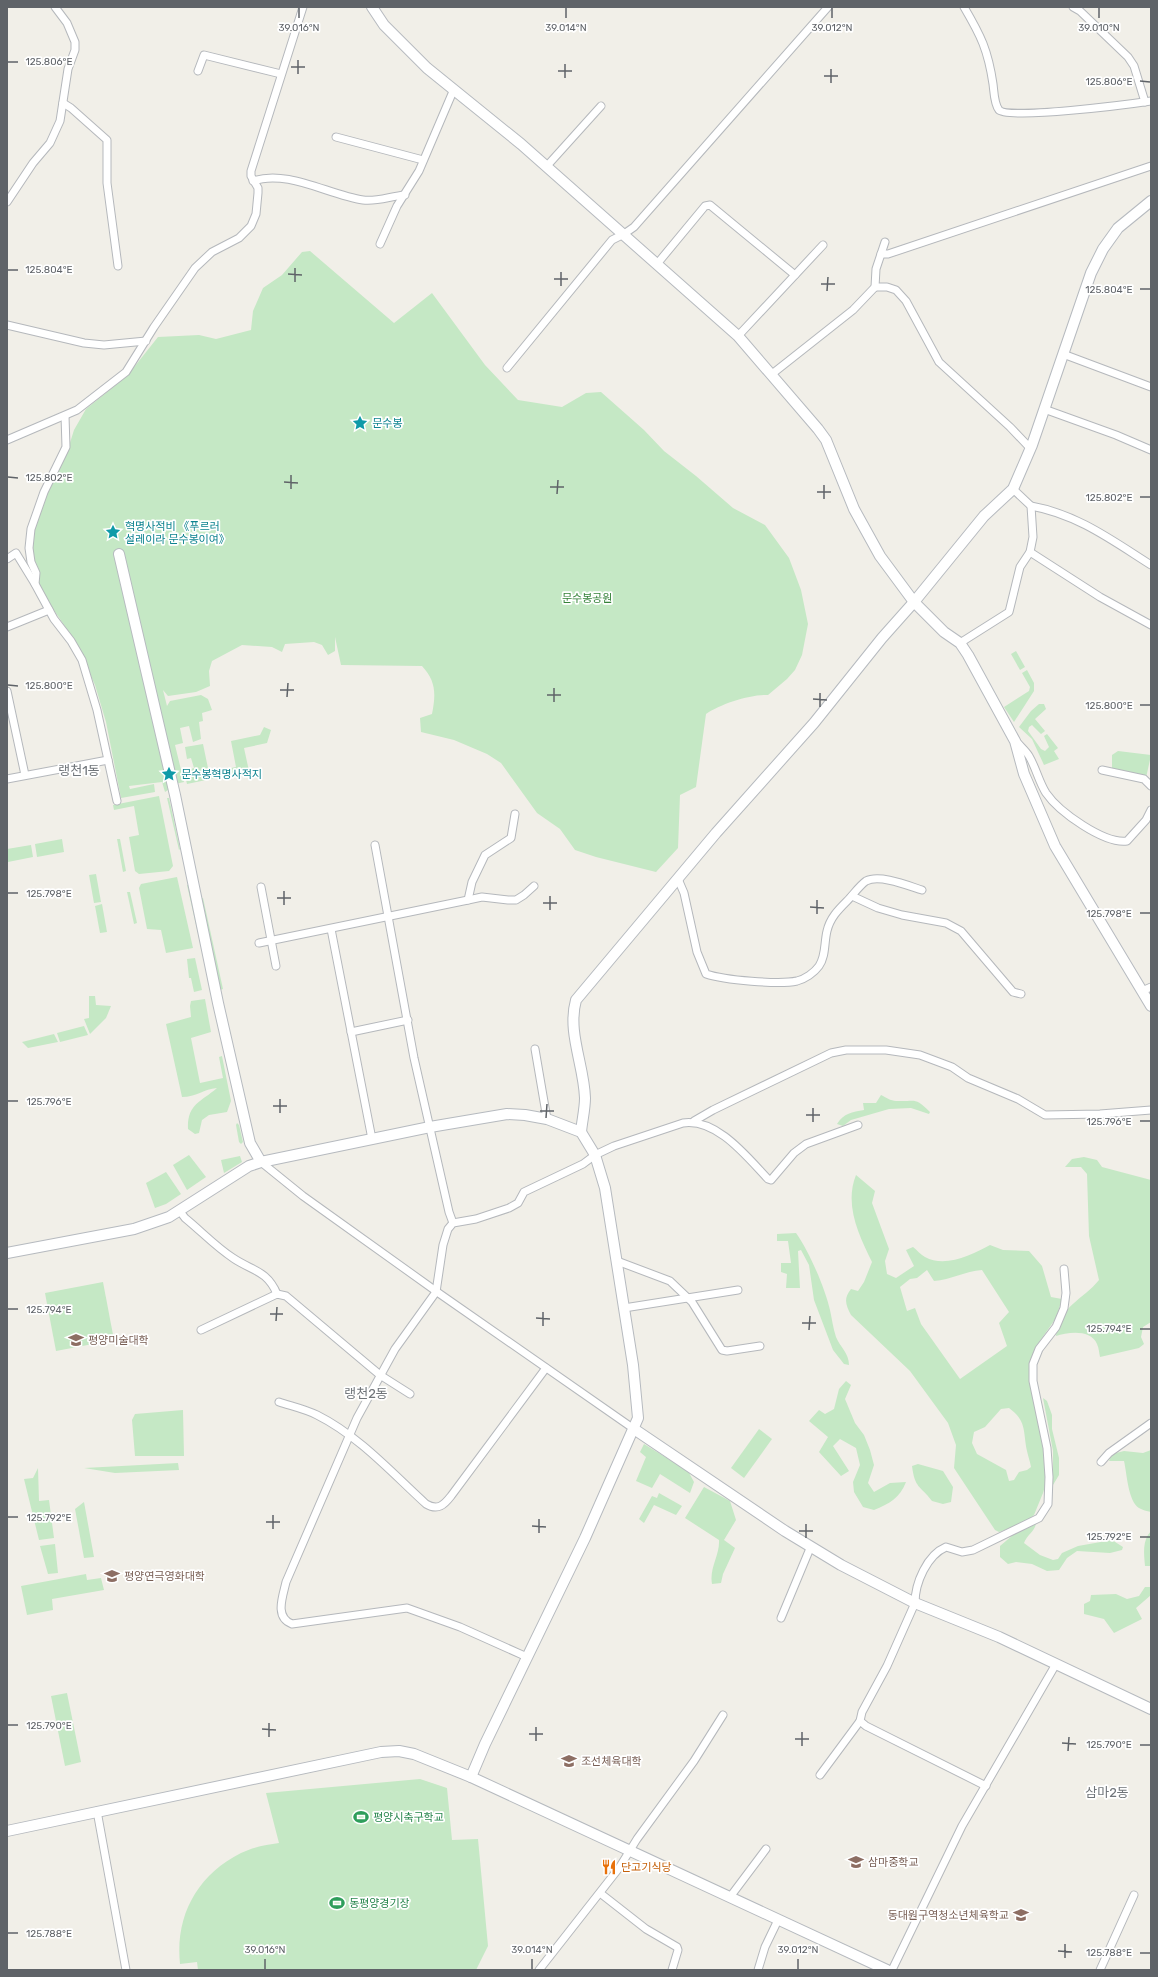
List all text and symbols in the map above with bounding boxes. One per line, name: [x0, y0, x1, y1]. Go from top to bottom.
text: 39.016°N: [278, 22, 320, 34]
text: 39.014°N: [545, 22, 587, 34]
text: 39.012°N: [812, 22, 853, 34]
text: 39.010°N: [1078, 22, 1120, 34]
text: 125.806°E: [25, 56, 73, 68]
text: 125.806°E: [1085, 76, 1133, 88]
text: 125.804°E: [25, 264, 73, 276]
text: 125.804°E: [1085, 284, 1133, 296]
place icon: 문수봉: [351, 414, 369, 432]
place label: 문수봉: [372, 417, 402, 430]
text: 125.802°E: [26, 472, 72, 484]
text: 125.802°E: [1086, 492, 1132, 504]
place label: 혁명사적비 《푸르러 설레이라 문수봉이여》: [125, 520, 230, 546]
place icon: 혁명사적비 《푸르러 설레이라 문수봉이여》: [104, 523, 122, 541]
park label: 문수봉공원: [562, 592, 612, 605]
text: 125.800°E: [25, 680, 73, 692]
text: 125.800°E: [1085, 700, 1133, 712]
district label: 랭천1동: [58, 763, 100, 778]
place icon: 문수봉혁명사적지: [160, 765, 178, 783]
place label: 문수봉혁명사적지: [181, 768, 262, 781]
text: 125.798°E: [26, 888, 72, 900]
text: 125.798°E: [1086, 908, 1132, 920]
text: 125.796°E: [26, 1096, 72, 1108]
text: 125.796°E: [1086, 1116, 1132, 1128]
text: 125.794°E: [26, 1304, 72, 1316]
text: 125.794°E: [1086, 1323, 1132, 1335]
school or university icon: 평양미술대학: [67, 1331, 85, 1349]
place label: 평양미술대학: [88, 1334, 149, 1347]
district label: 랭천2동: [344, 1386, 388, 1401]
text: 125.792°E: [26, 1512, 72, 1524]
text: 125.792°E: [1086, 1531, 1132, 1543]
school or university icon: 평양연극영화대학: [103, 1567, 121, 1585]
place label: 평양연극영화대학: [124, 1570, 205, 1583]
text: 125.790°E: [26, 1720, 72, 1732]
text: 125.790°E: [1086, 1739, 1132, 1751]
school or university icon: 조선체육대학: [560, 1752, 578, 1770]
place label: 조선체육대학: [581, 1755, 642, 1768]
district label: 삼마2동: [1085, 1785, 1129, 1800]
sports icon: 평양시축구학교: [352, 1808, 370, 1826]
place label: 평양시축구학교: [373, 1811, 444, 1824]
school or university icon: 삼마중학교: [847, 1853, 865, 1871]
place label: 삼마중학교: [868, 1856, 919, 1869]
restaurant icon: 단고기식당: [600, 1858, 618, 1876]
place label: 단고기식당: [621, 1861, 672, 1874]
sports icon: 동평양경기장: [328, 1894, 346, 1912]
place label: 동평양경기장: [349, 1897, 410, 1910]
school or university icon: 동대원구역청소년체육학교: [1012, 1906, 1030, 1924]
place label: 동대원구역청소년체육학교: [888, 1909, 1009, 1922]
text: 125.788°E: [26, 1928, 72, 1940]
text: 39.016°N: [244, 1944, 286, 1956]
text: 39.014°N: [511, 1944, 553, 1956]
text: 39.012°N: [778, 1944, 819, 1956]
text: 125.788°E: [1086, 1947, 1132, 1959]

